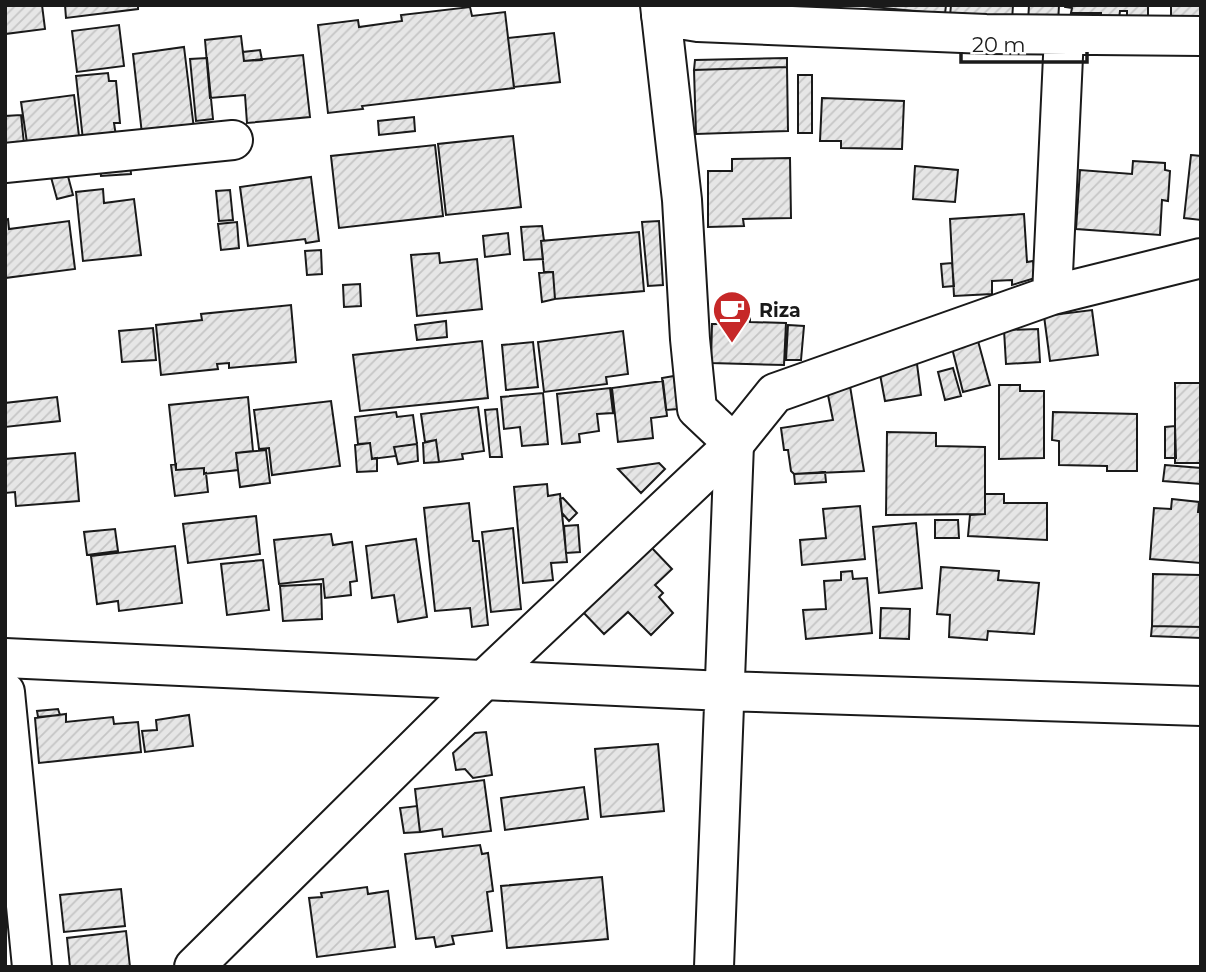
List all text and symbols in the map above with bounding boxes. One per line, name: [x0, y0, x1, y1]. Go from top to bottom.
scale bar: [961, 21, 1087, 65]
text: 20 m: [972, 32, 1026, 57]
cafe icon: Riza: [711, 289, 753, 344]
place label: Riza: [759, 299, 801, 322]

